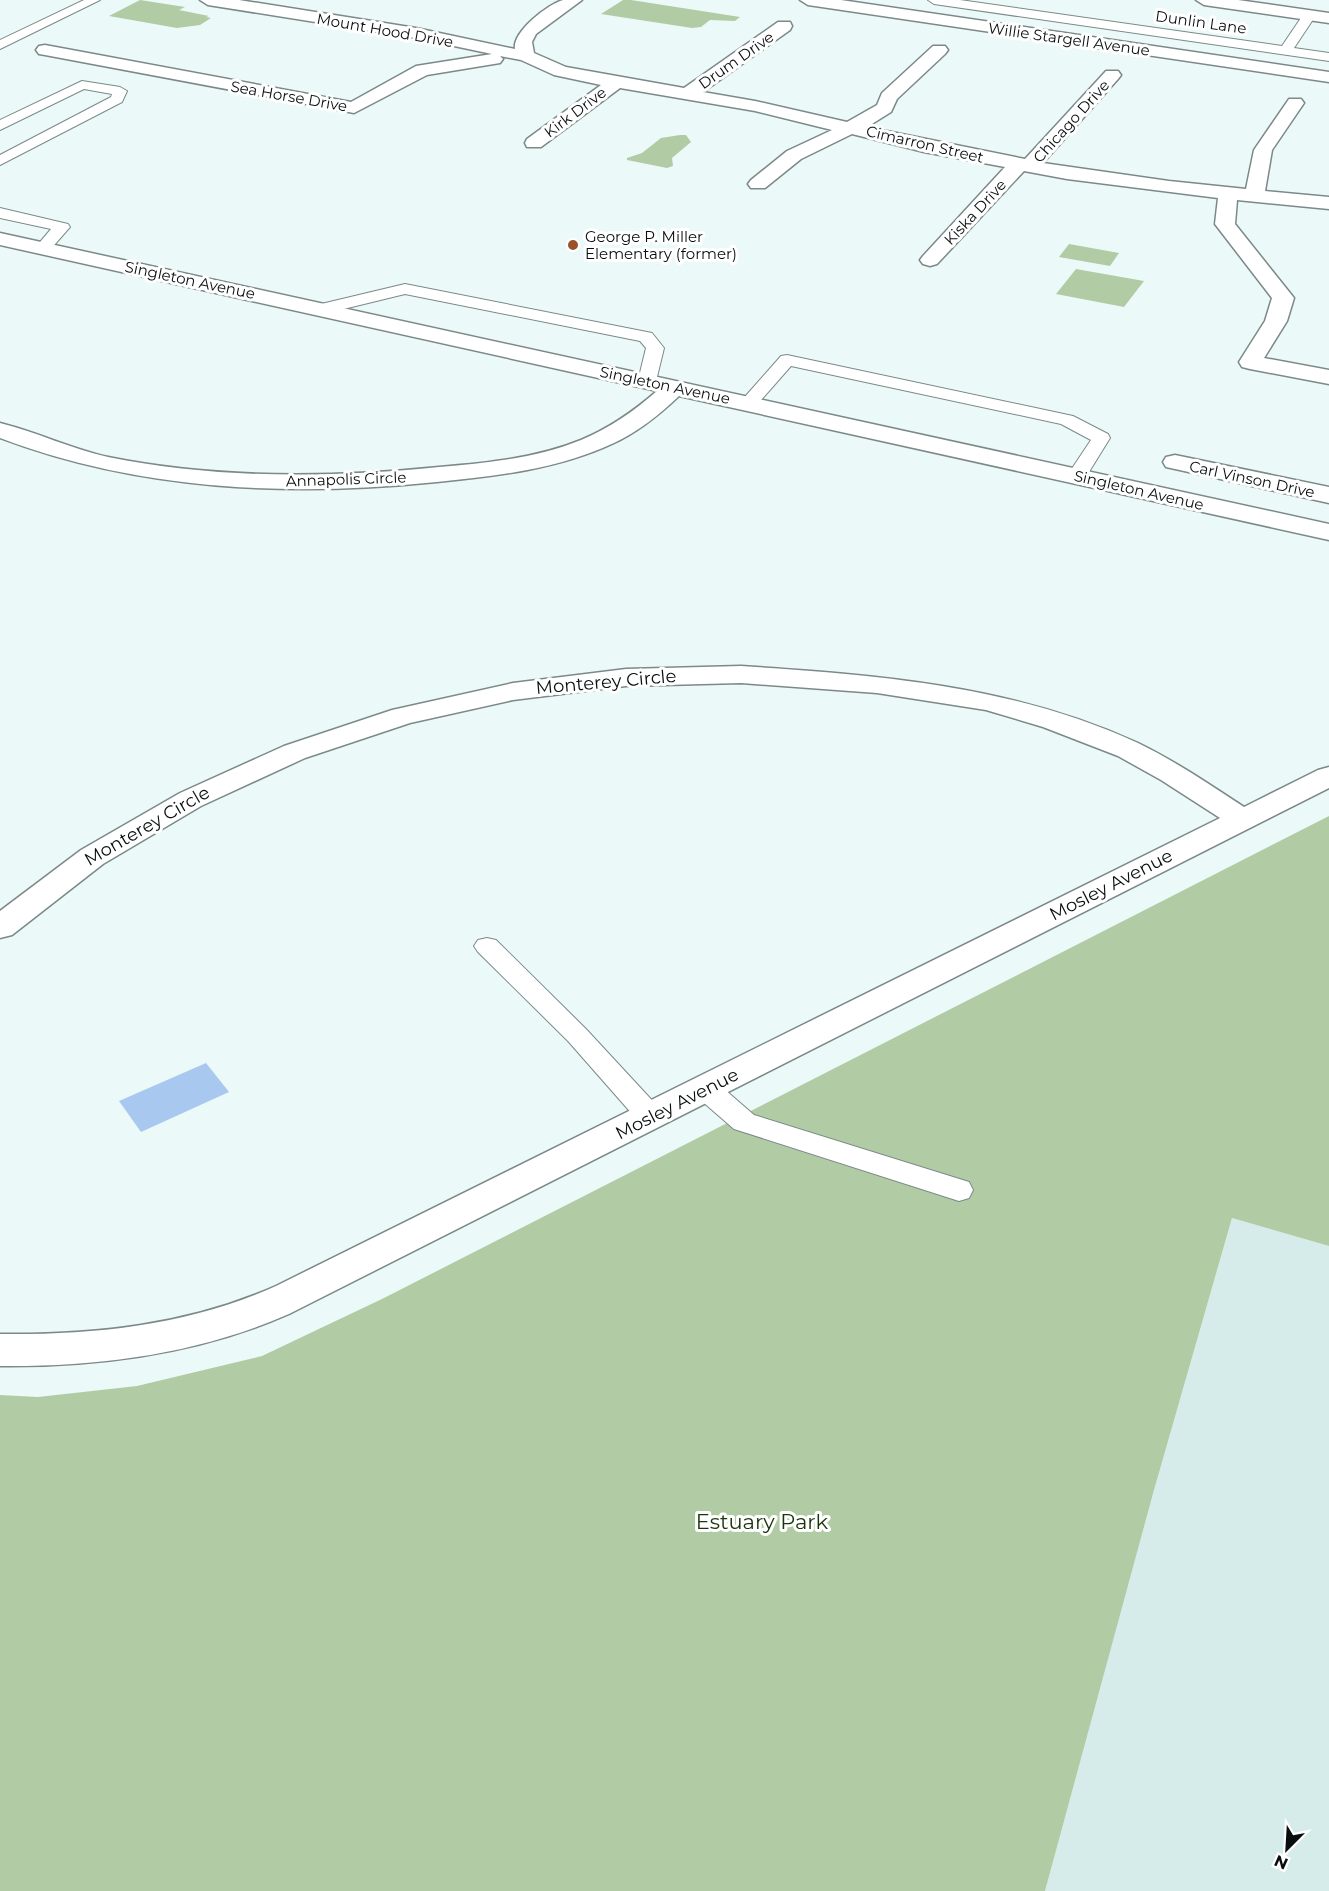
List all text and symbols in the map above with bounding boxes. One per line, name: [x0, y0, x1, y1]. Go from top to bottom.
street label: Dunlin Lane: [1154, 6, 1248, 38]
street label: Mount Hood Drive: [315, 9, 455, 51]
street label: Willie Stargell Avenue: [987, 18, 1151, 60]
street label: Drum Drive: [695, 27, 777, 93]
street label: Sea Horse Drive: [229, 76, 349, 116]
street label: Chicago Drive: [1029, 76, 1113, 166]
street label: Kirk Drive: [540, 83, 610, 141]
street label: Cimarron Street: [864, 121, 986, 167]
street label: Kiska Drive: [940, 175, 1010, 249]
place label: George P. Miller Elementary (former): [585, 227, 737, 263]
marker: George P. Miller Elementary (former): [566, 238, 580, 252]
street label: Singleton Avenue: [123, 257, 257, 303]
street label: Singleton Avenue: [598, 362, 732, 408]
street label: Carl Vinson Drive: [1188, 456, 1316, 502]
street label: Singleton Avenue: [1072, 466, 1206, 514]
street label: Annapolis Circle: [285, 467, 407, 491]
street label: Monterey Circle: [535, 665, 677, 699]
street label: Monterey Circle: [80, 781, 214, 871]
street label: Mosley Avenue: [1046, 844, 1176, 926]
street label: Mosley Avenue: [612, 1063, 742, 1145]
park label: Estuary Park: [696, 1509, 829, 1534]
north arrow: [1257, 1819, 1317, 1879]
text: N: [1271, 1851, 1291, 1874]

